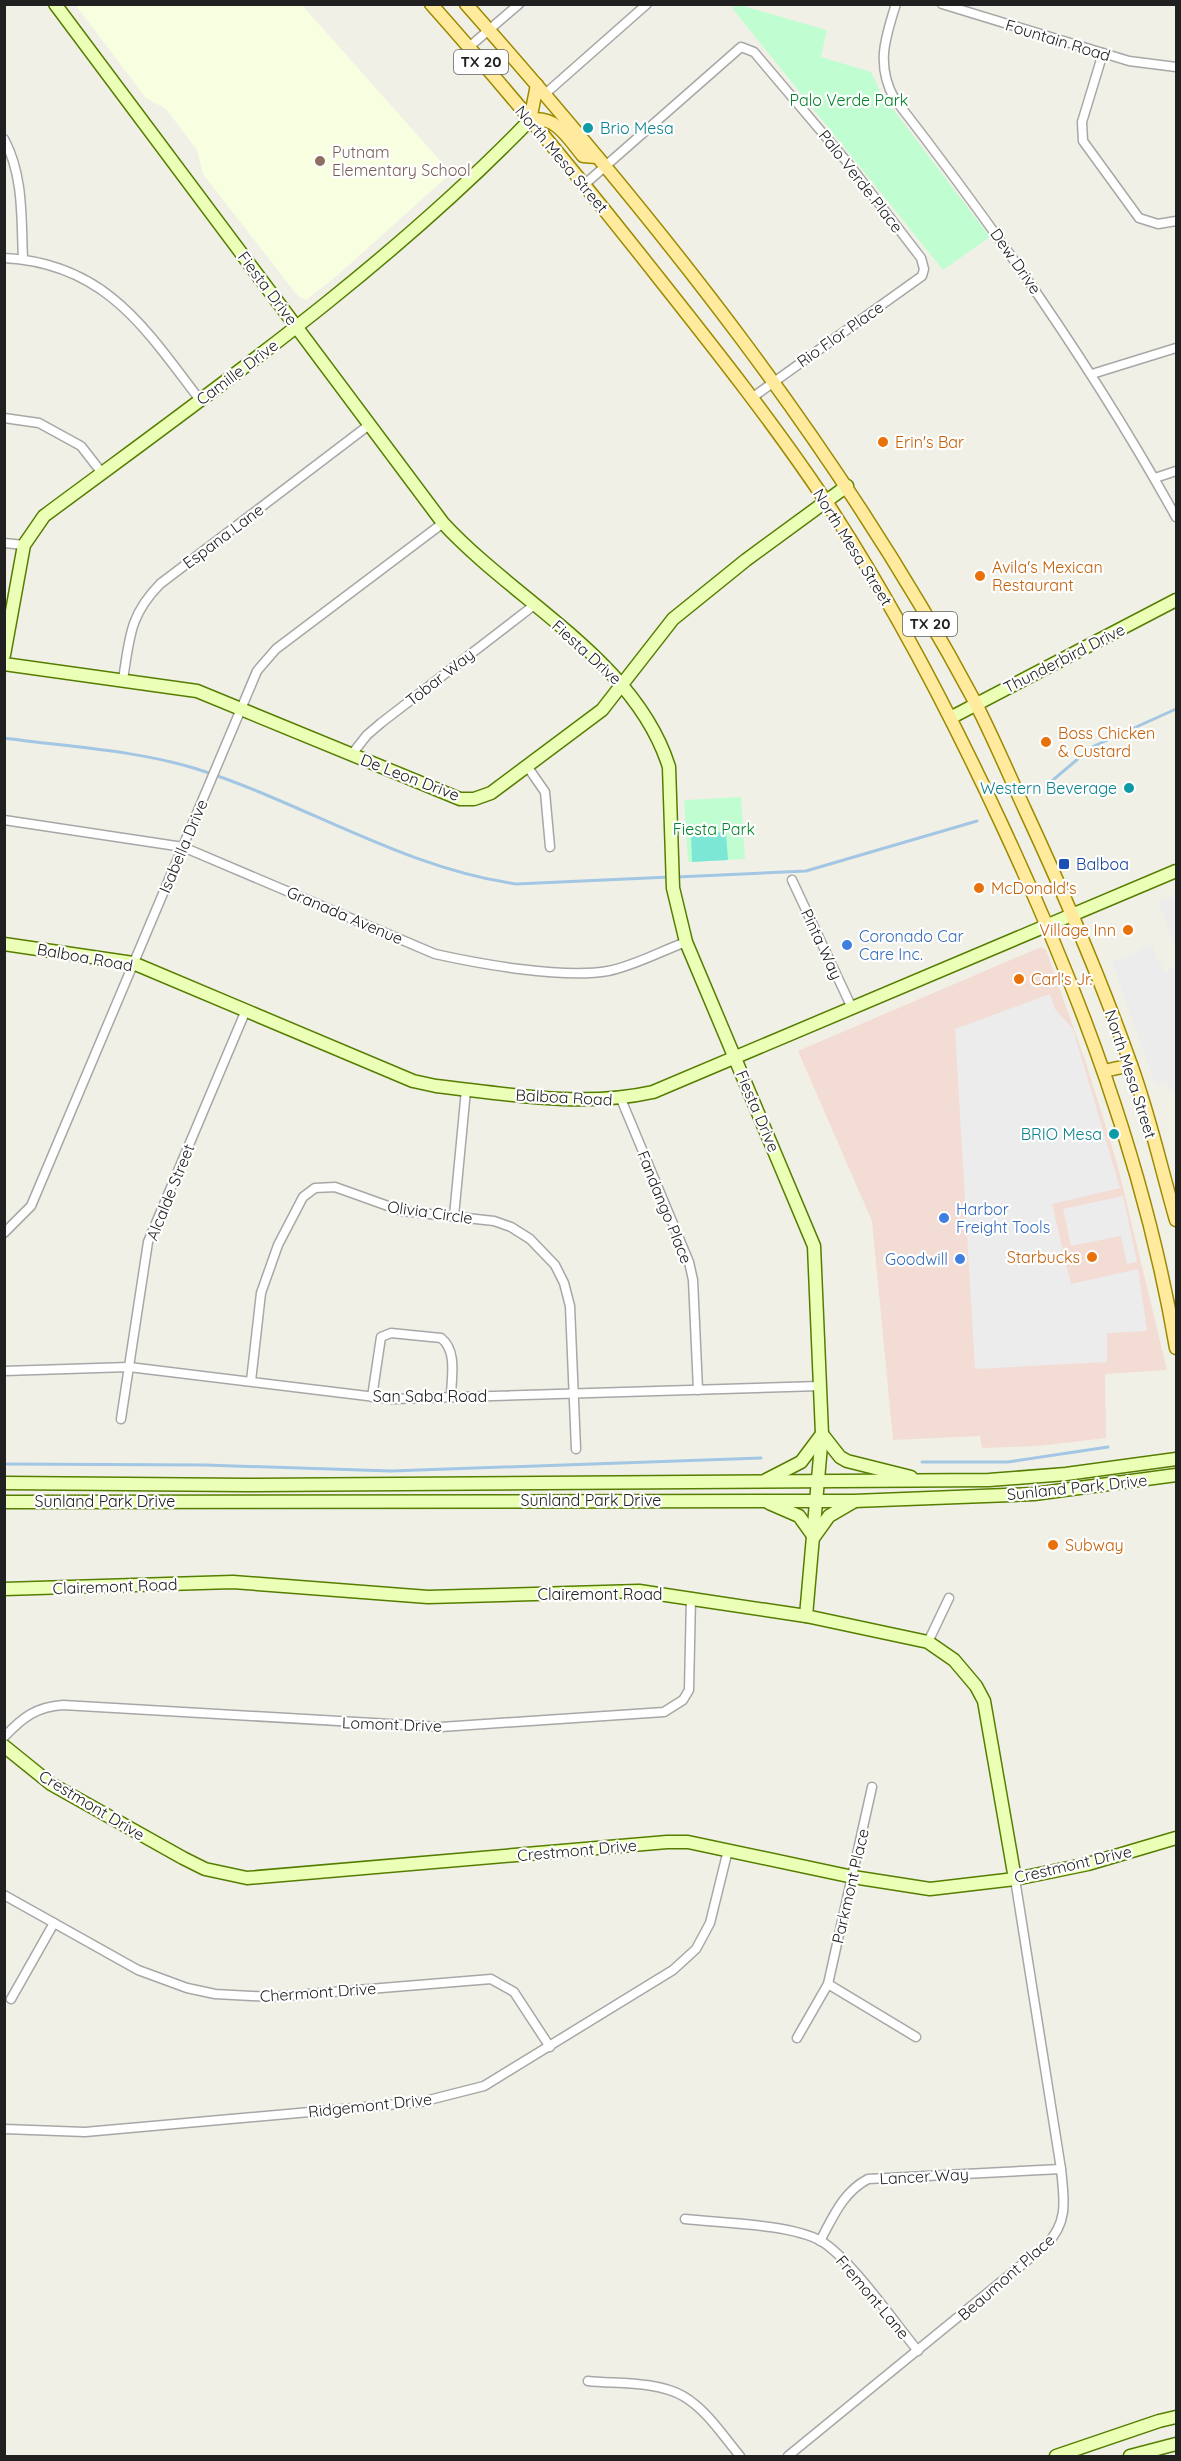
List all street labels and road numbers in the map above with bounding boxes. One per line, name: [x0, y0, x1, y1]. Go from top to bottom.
street label: Fountain Road: [1003, 15, 1113, 65]
road number: TX 20: [454, 50, 508, 74]
street label: North Mesa Street: [511, 101, 613, 217]
street label: Palo Verde Place: [815, 126, 907, 236]
street label: Dew Drive: [986, 224, 1046, 298]
street label: Fiesta Drive: [234, 247, 302, 329]
street label: Rio Flor Place: [793, 297, 887, 371]
street label: Camille Drive: [192, 335, 282, 409]
street label: North Mesa Street: [809, 485, 897, 609]
street label: Espana Lane: [179, 499, 267, 573]
road number: TX 20: [903, 612, 957, 636]
street label: Fiesta Drive: [548, 615, 626, 689]
street label: Thunderbird Drive: [1000, 619, 1128, 697]
street label: Tobar Way: [402, 644, 478, 710]
street label: De Leon Drive: [358, 749, 462, 805]
street label: Isabella Drive: [154, 796, 212, 896]
street label: Granada Avenue: [284, 882, 406, 948]
street label: Pinta Way: [797, 905, 847, 983]
street label: Balboa Road: [36, 939, 134, 975]
street label: North Mesa Street: [1101, 1007, 1161, 1141]
street label: Fiesta Drive: [732, 1067, 784, 1155]
street label: Balboa Road: [515, 1084, 613, 1110]
street label: Alcalde Street: [142, 1141, 198, 1243]
street label: Fandango Place: [633, 1147, 697, 1267]
street label: Olivia Circle: [386, 1196, 474, 1228]
street label: San Saba Road: [373, 1386, 487, 1406]
street label: Sunland Park Drive: [1006, 1470, 1148, 1504]
street label: Sunland Park Drive: [521, 1490, 661, 1510]
street label: Sunland Park Drive: [35, 1491, 175, 1511]
street label: Clairemont Road: [52, 1574, 178, 1598]
street label: Clairemont Road: [537, 1584, 663, 1604]
street label: Lomont Drive: [342, 1712, 442, 1736]
street label: Crestmont Drive: [35, 1766, 149, 1844]
street label: Parkmont Place: [827, 1827, 873, 1945]
street label: Crestmont Drive: [516, 1835, 638, 1865]
street label: Crestmont Drive: [1012, 1841, 1134, 1887]
street label: Chermont Drive: [259, 1978, 377, 2006]
street label: Ridgemont Drive: [307, 2089, 433, 2121]
street label: Lancer Way: [879, 2164, 969, 2188]
street label: Beaumont Place: [954, 2230, 1058, 2324]
street label: Fremont Lane: [832, 2251, 914, 2343]

